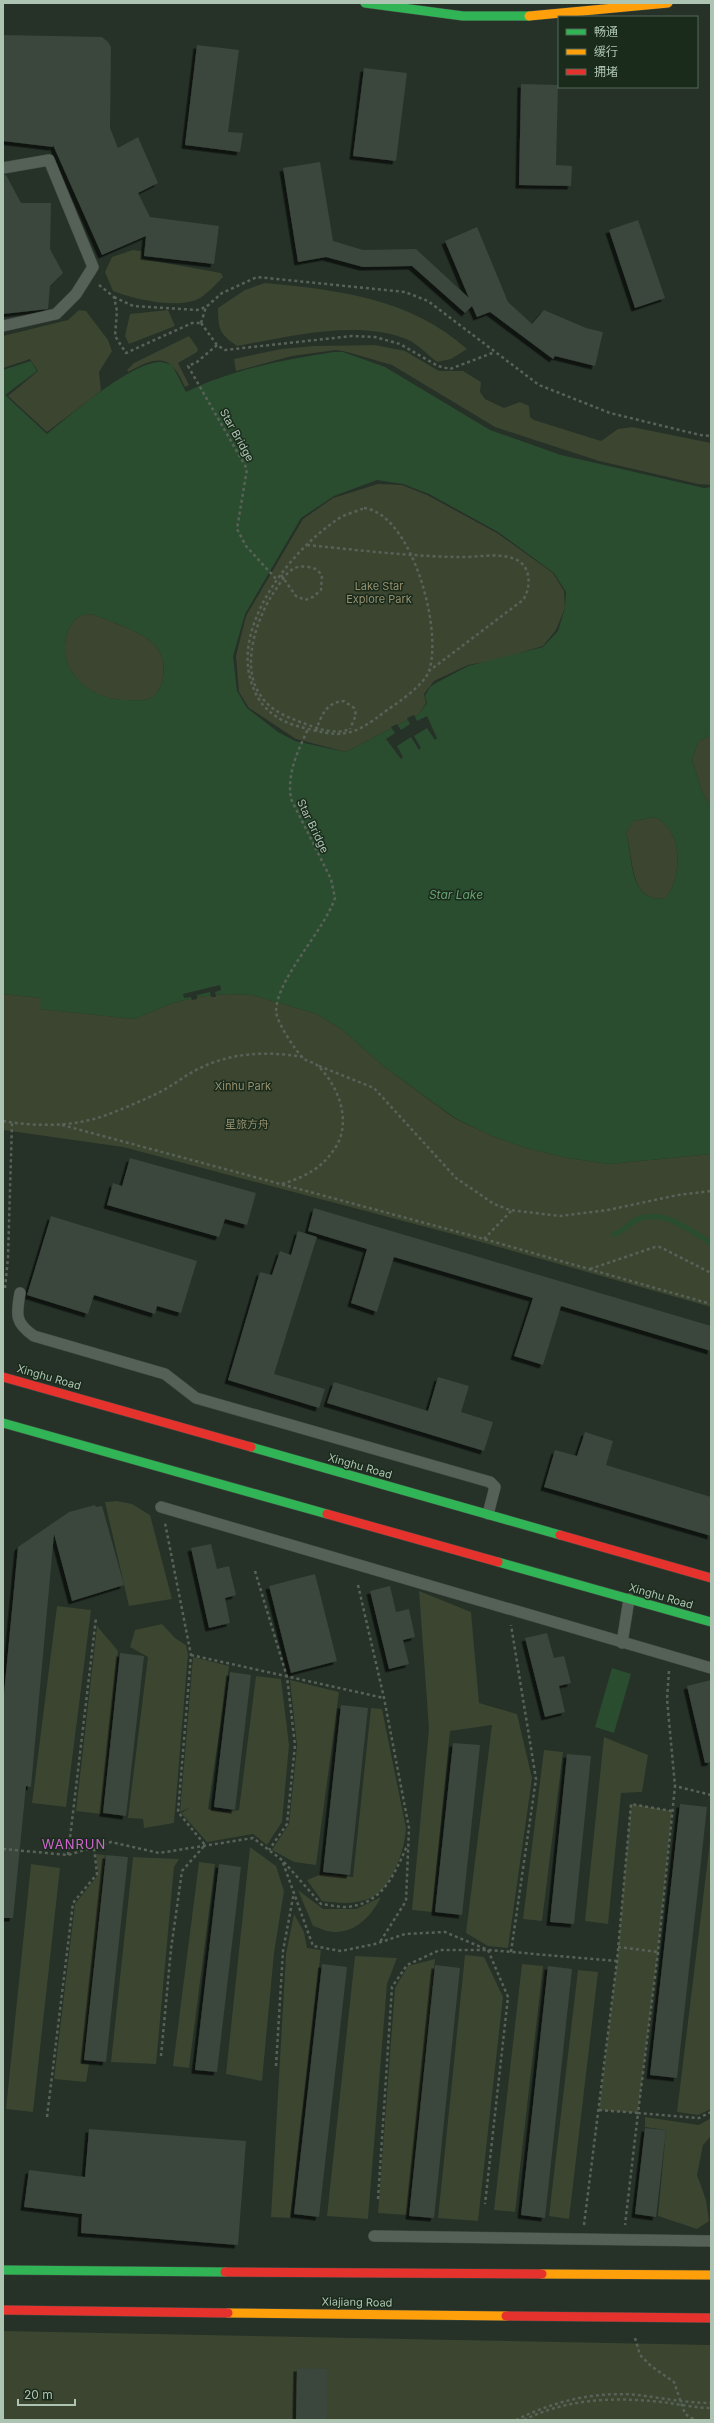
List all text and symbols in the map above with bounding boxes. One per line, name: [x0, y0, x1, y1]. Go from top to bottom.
legend: [558, 16, 698, 88]
text: 畅通: [594, 24, 618, 39]
text: 缓行: [594, 44, 618, 59]
text: 拥堵: [594, 64, 618, 79]
street label: Star Bridge: [217, 406, 257, 464]
park label: Lake Star Explore Park: [346, 579, 412, 606]
street label: Star Bridge: [294, 797, 332, 855]
water label: Star Lake: [429, 887, 483, 902]
park label: Xinhu Park: [215, 1079, 271, 1093]
park label: 星旅方舟: [225, 1117, 269, 1131]
street label: Xinghu Road: [15, 1361, 83, 1393]
street label: Xinghu Road: [326, 1450, 394, 1482]
street label: Xinghu Road: [627, 1580, 695, 1612]
district label: WANRUN: [42, 1836, 106, 1852]
street label: Xiajiang Road: [322, 2294, 392, 2310]
scale bar: [18, 2381, 75, 2407]
text: 20 m: [24, 2387, 53, 2402]

